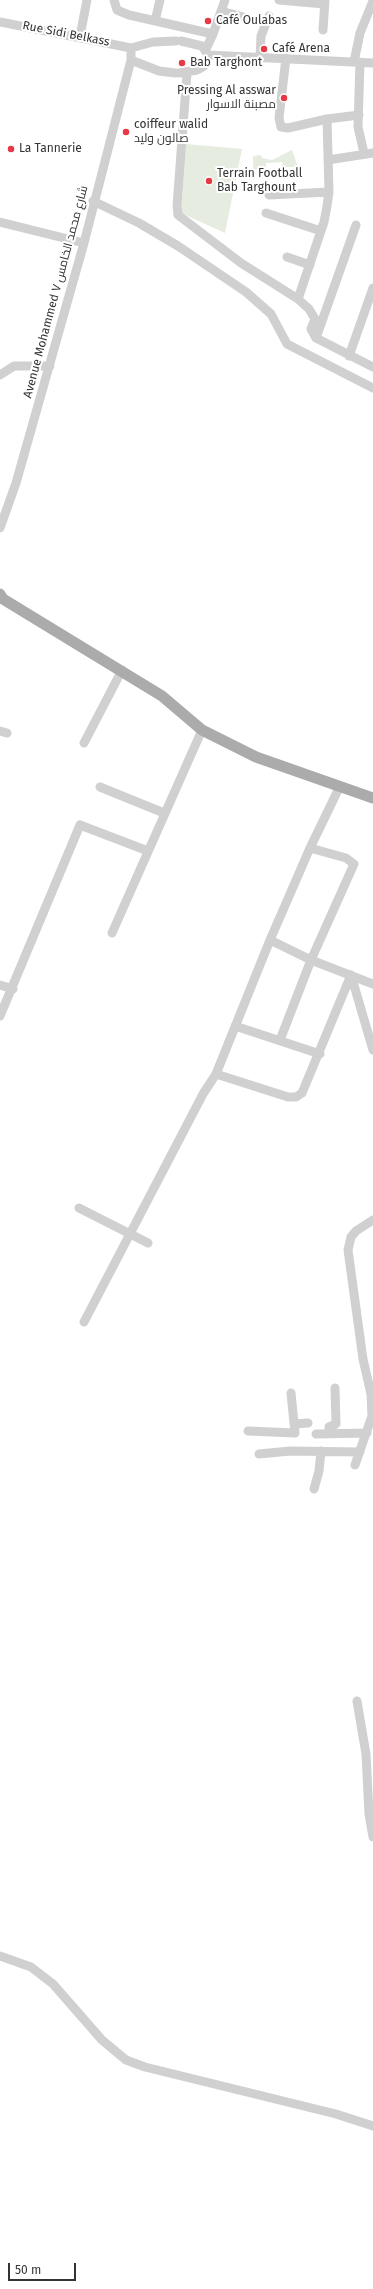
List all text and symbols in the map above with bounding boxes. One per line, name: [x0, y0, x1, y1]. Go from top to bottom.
place label: Café Oulabas: [216, 14, 287, 28]
marker: Café Oulabas: [203, 16, 213, 26]
street label: Rue Sidi Belkass: [21, 18, 111, 50]
place label: Café Arena: [272, 42, 330, 56]
marker: Café Arena: [259, 44, 269, 54]
place label: Bab Targhont: [190, 56, 262, 70]
marker: Bab Targhont: [177, 58, 187, 68]
place label: Pressing Al asswar مصبنة الاسوار: [177, 84, 276, 112]
marker: Pressing Al asswar مصبنة الاسوار: [279, 93, 289, 103]
place label: coiffeur walid صالون وليد: [134, 118, 208, 146]
marker: coiffeur walid صالون وليد: [121, 127, 131, 137]
place label: La Tannerie: [19, 142, 82, 156]
marker: La Tannerie: [6, 144, 16, 154]
place label: Terrain Football Bab Targhount: [217, 167, 302, 195]
marker: Terrain Football Bab Targhount: [204, 176, 214, 186]
street label: Avenue Mohammed V شارع محمد الخامس: [21, 184, 91, 400]
scale bar: [10, 2255, 78, 2281]
text: 50 m: [15, 2263, 41, 2277]

